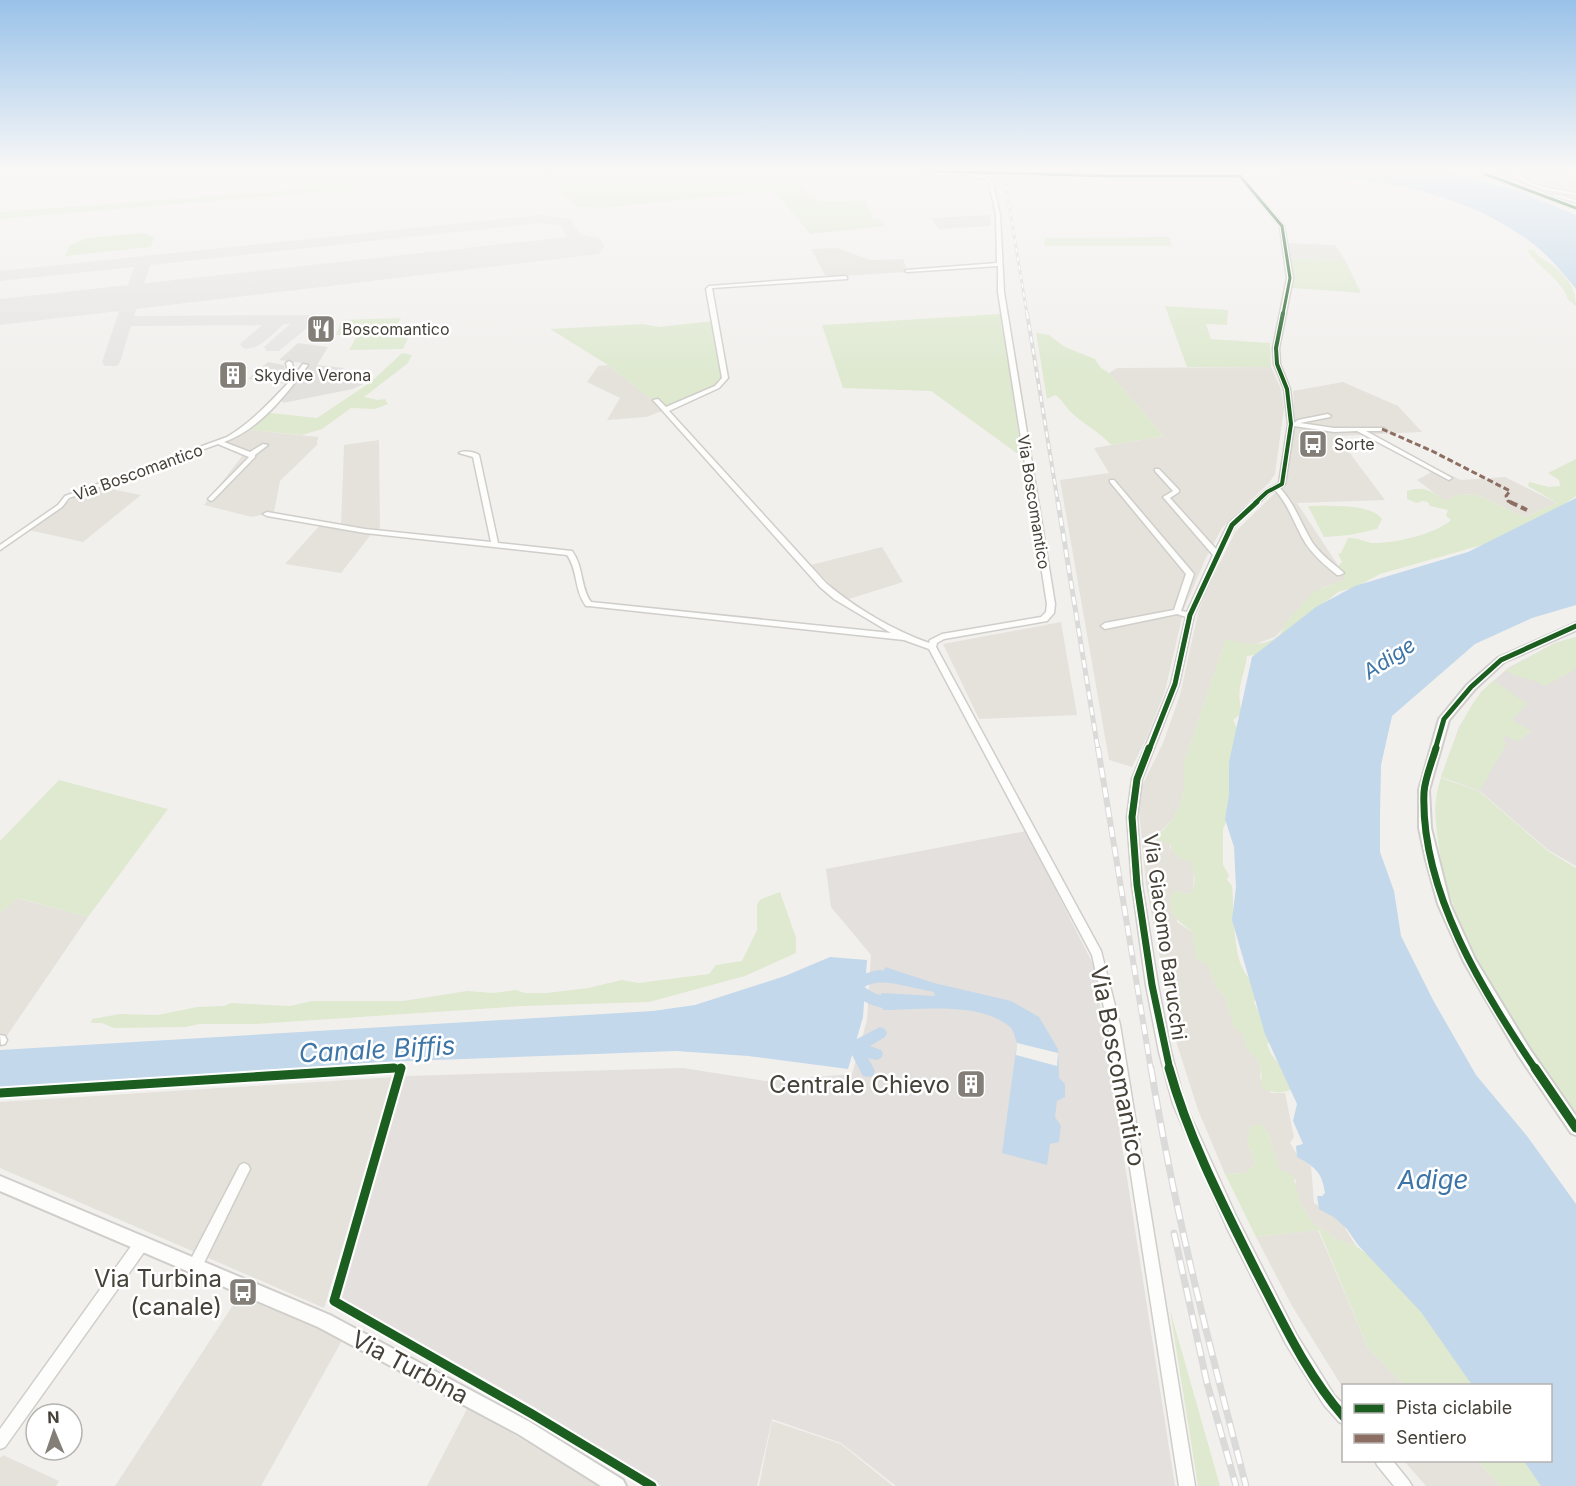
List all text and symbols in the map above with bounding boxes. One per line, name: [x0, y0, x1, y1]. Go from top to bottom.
restaurant icon: Boscomantico: [305, 313, 337, 345]
place label: Boscomantico: [342, 319, 450, 339]
building icon: Skydive Verona: [217, 359, 249, 391]
place label: Skydive Verona: [254, 365, 371, 385]
bus stop icon: Sorte: [1297, 428, 1329, 460]
street label: Via Boscomantico: [1013, 433, 1055, 571]
place label: Sorte: [1334, 434, 1375, 454]
street label: Via Boscomantico: [71, 439, 205, 505]
water label: Adige: [1357, 632, 1420, 685]
street label: Via Giacomo Barucchi: [1139, 832, 1191, 1042]
street label: Via Boscomantico: [1084, 963, 1152, 1169]
water label: Canale Biffis: [298, 1029, 456, 1069]
building icon: Centrale Chievo: [955, 1068, 987, 1100]
place label: Centrale Chievo: [769, 1070, 950, 1099]
water label: Adige: [1396, 1164, 1469, 1195]
place label: Via Turbina (canale): [94, 1264, 222, 1321]
bus stop icon: Via Turbina (canale): [227, 1276, 259, 1308]
street label: Via Turbina: [347, 1324, 473, 1410]
legend: [1342, 1384, 1552, 1462]
text: Pista ciclabile: [1396, 1397, 1512, 1418]
north arrow: [24, 1402, 84, 1462]
text: N: [47, 1407, 60, 1427]
text: Sentiero: [1396, 1427, 1467, 1448]

